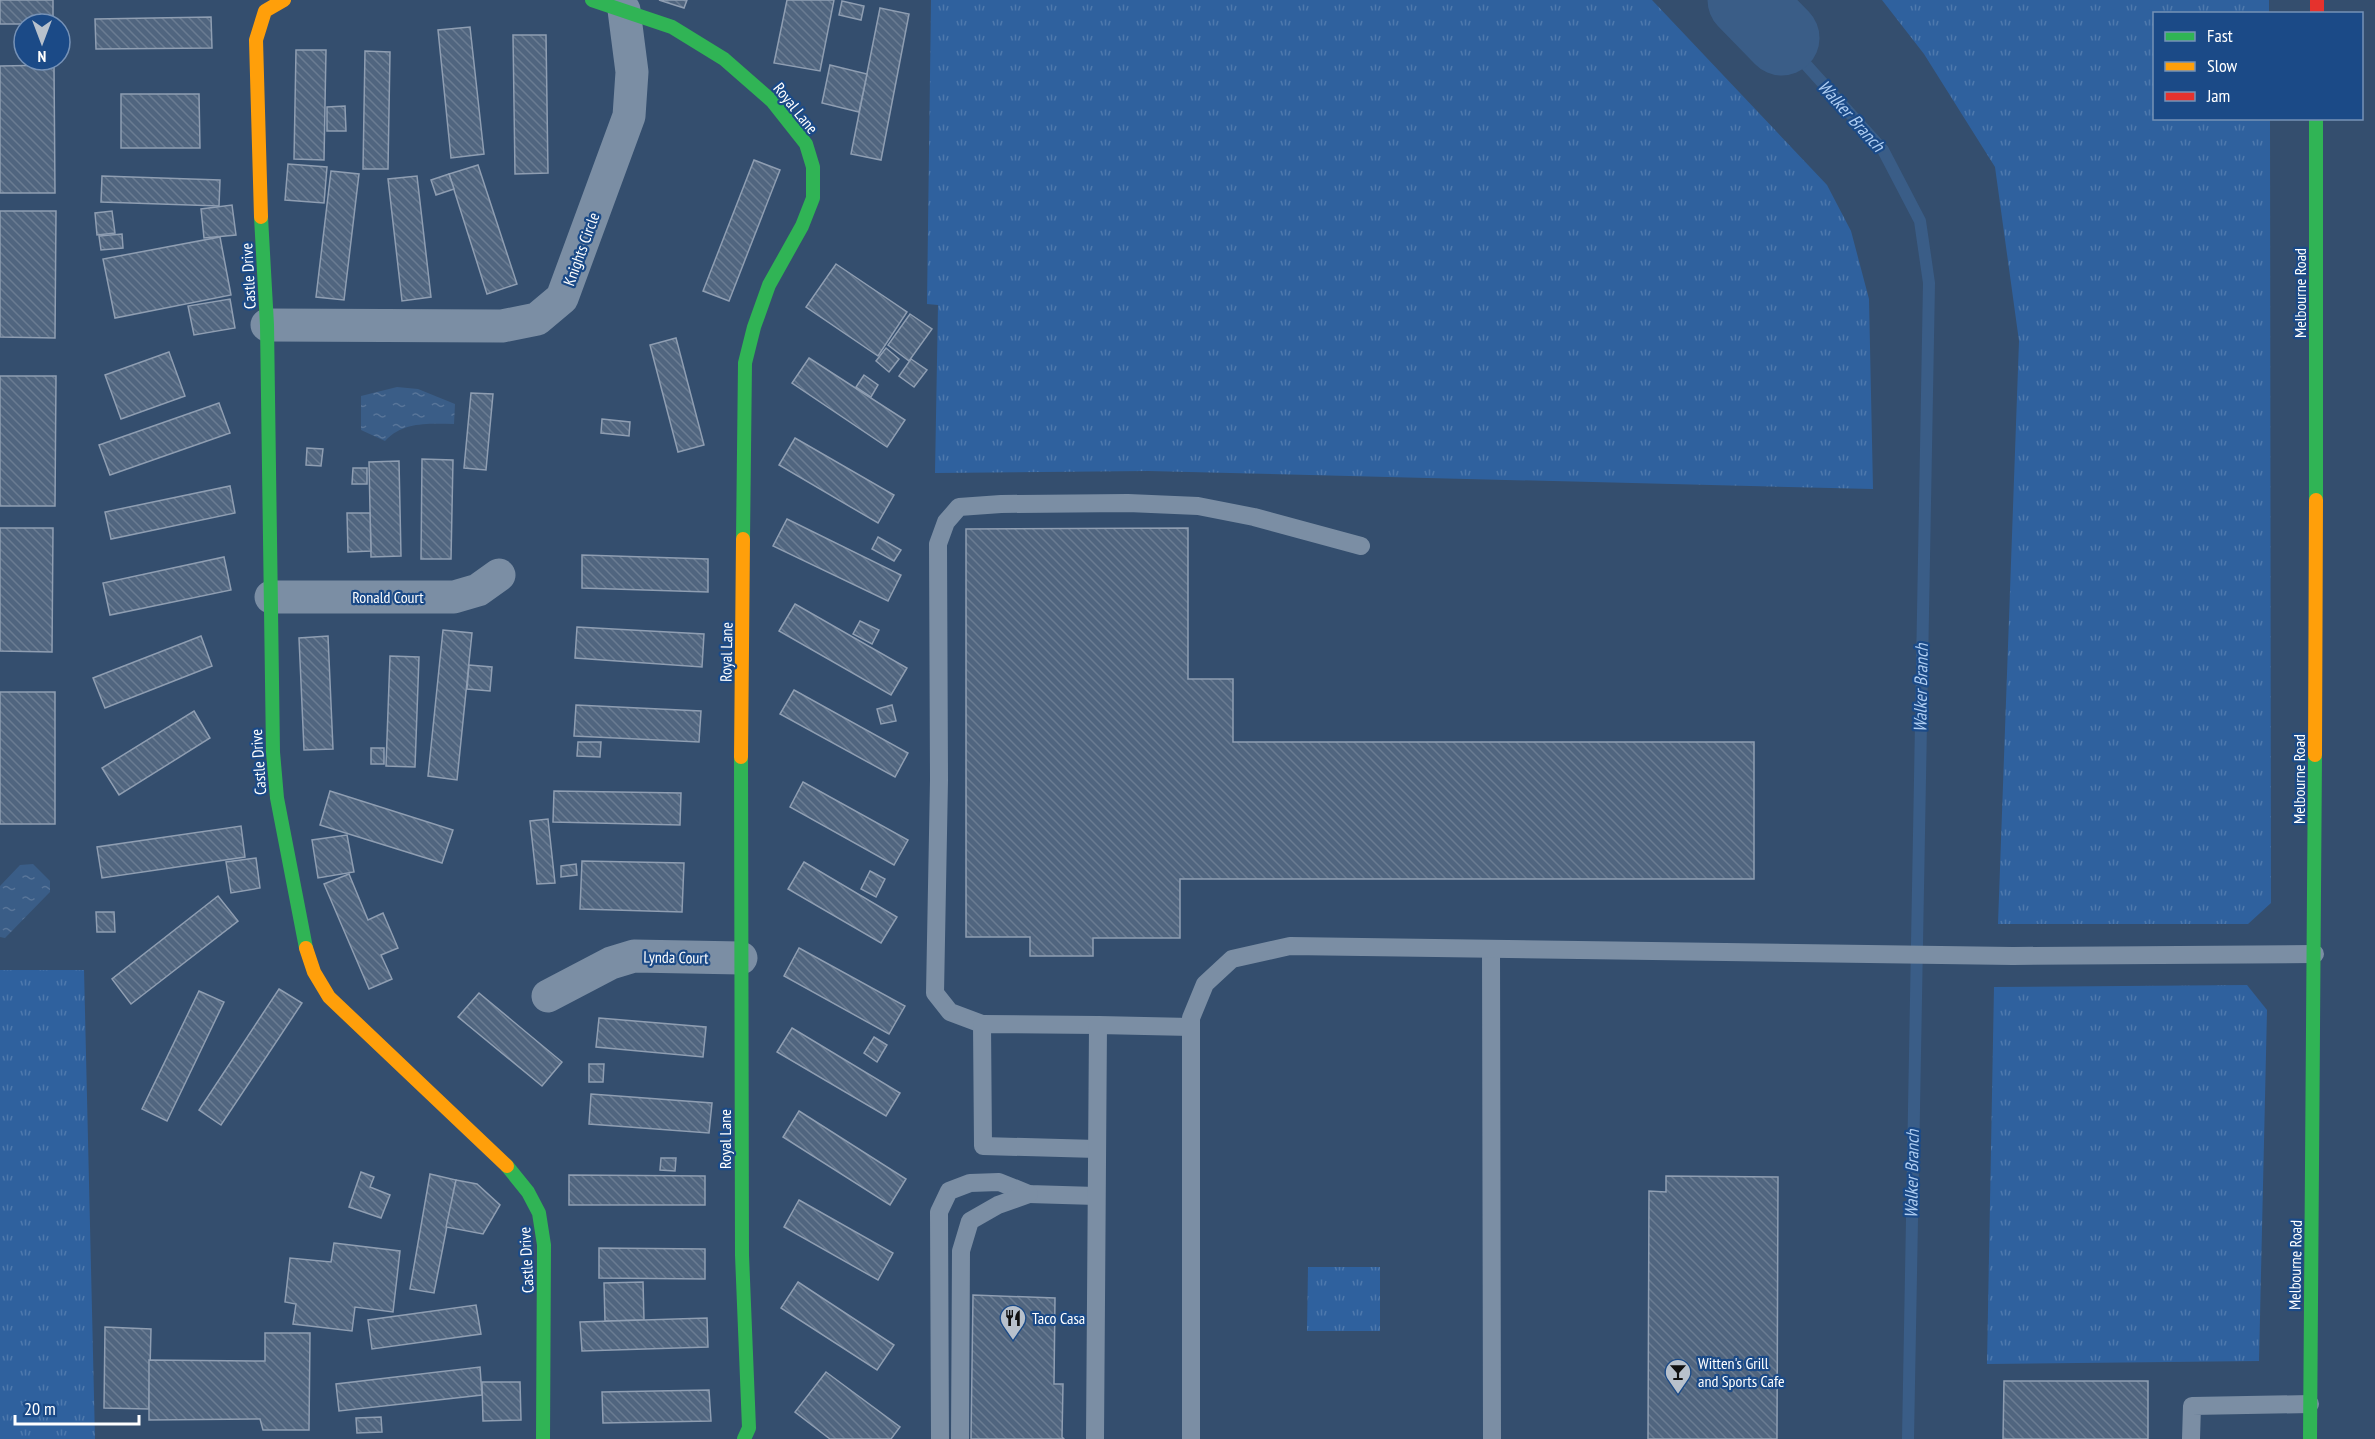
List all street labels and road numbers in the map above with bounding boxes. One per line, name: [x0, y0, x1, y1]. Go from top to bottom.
street label: Royal Lane: [769, 78, 823, 138]
street label: Knights Circle: [559, 210, 603, 288]
street label: Castle Drive: [236, 242, 260, 310]
street label: Melbourne Road: [2290, 248, 2310, 338]
street label: Ronald Court: [352, 587, 424, 607]
street label: Royal Lane: [715, 622, 737, 682]
street label: Castle Drive: [246, 728, 270, 796]
street label: Melbourne Road: [2289, 734, 2309, 824]
street label: Lynda Court: [643, 946, 709, 968]
street label: Royal Lane: [715, 1109, 735, 1169]
street label: Melbourne Road: [2284, 1220, 2306, 1310]
street label: Castle Drive: [514, 1226, 538, 1294]

